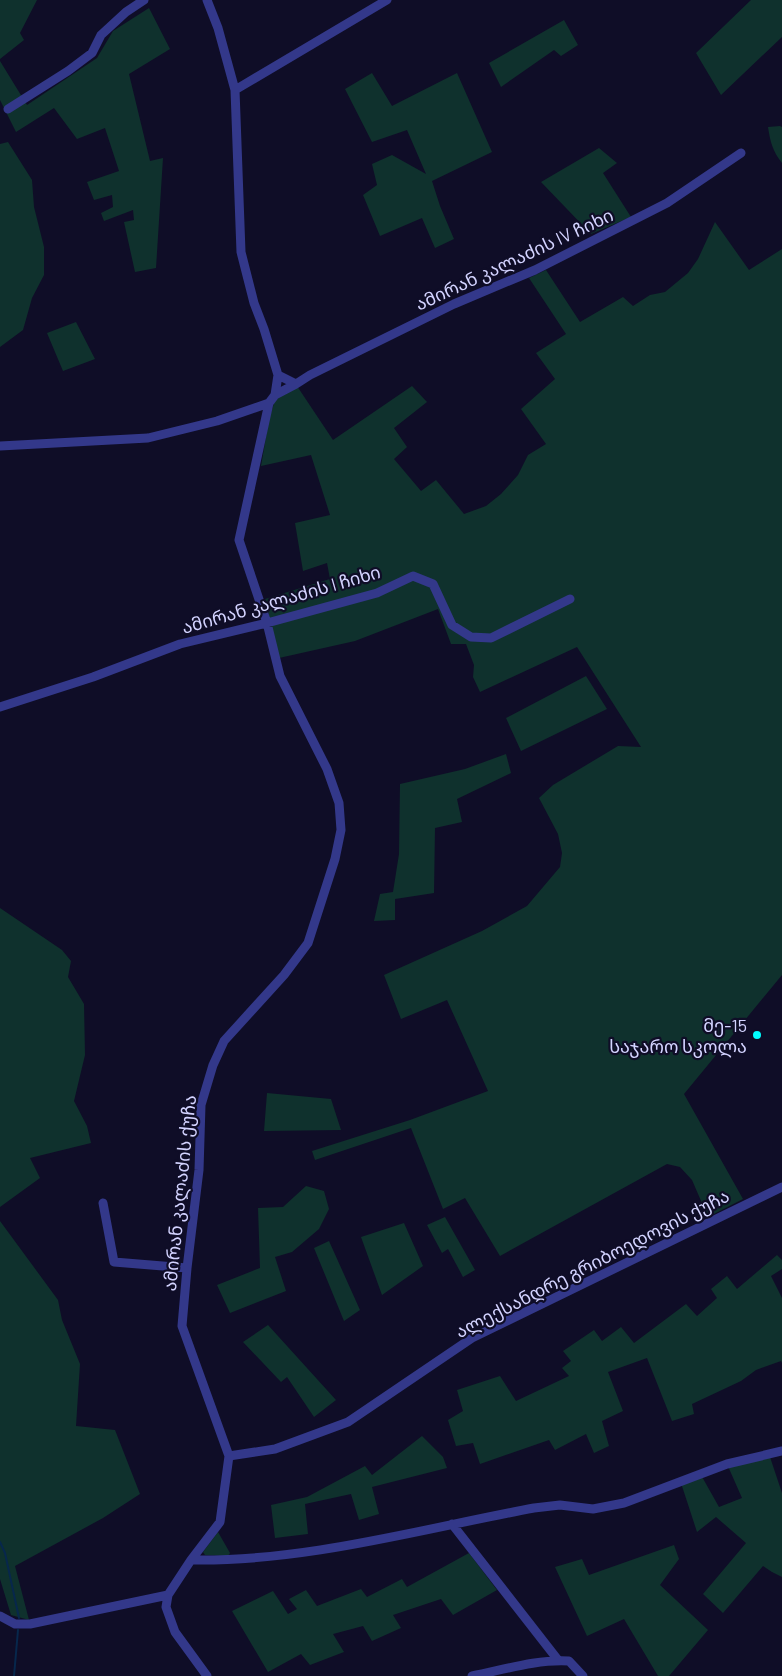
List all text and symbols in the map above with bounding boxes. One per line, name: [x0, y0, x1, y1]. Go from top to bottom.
street label: ამირან კალაძის IV ჩიხი: [411, 203, 617, 316]
street label: ამირან კალაძის I ჩიხი: [179, 560, 383, 639]
place label: მე-15 საჯარო სკოლა: [609, 1014, 747, 1058]
marker: მე-15 საჯარო სკოლა: [751, 1029, 763, 1041]
street label: ამირან კალაძის ქუჩა: [158, 1094, 201, 1292]
street label: ალექსანდრე გრიბოედოვის ქუჩა: [451, 1184, 733, 1343]

